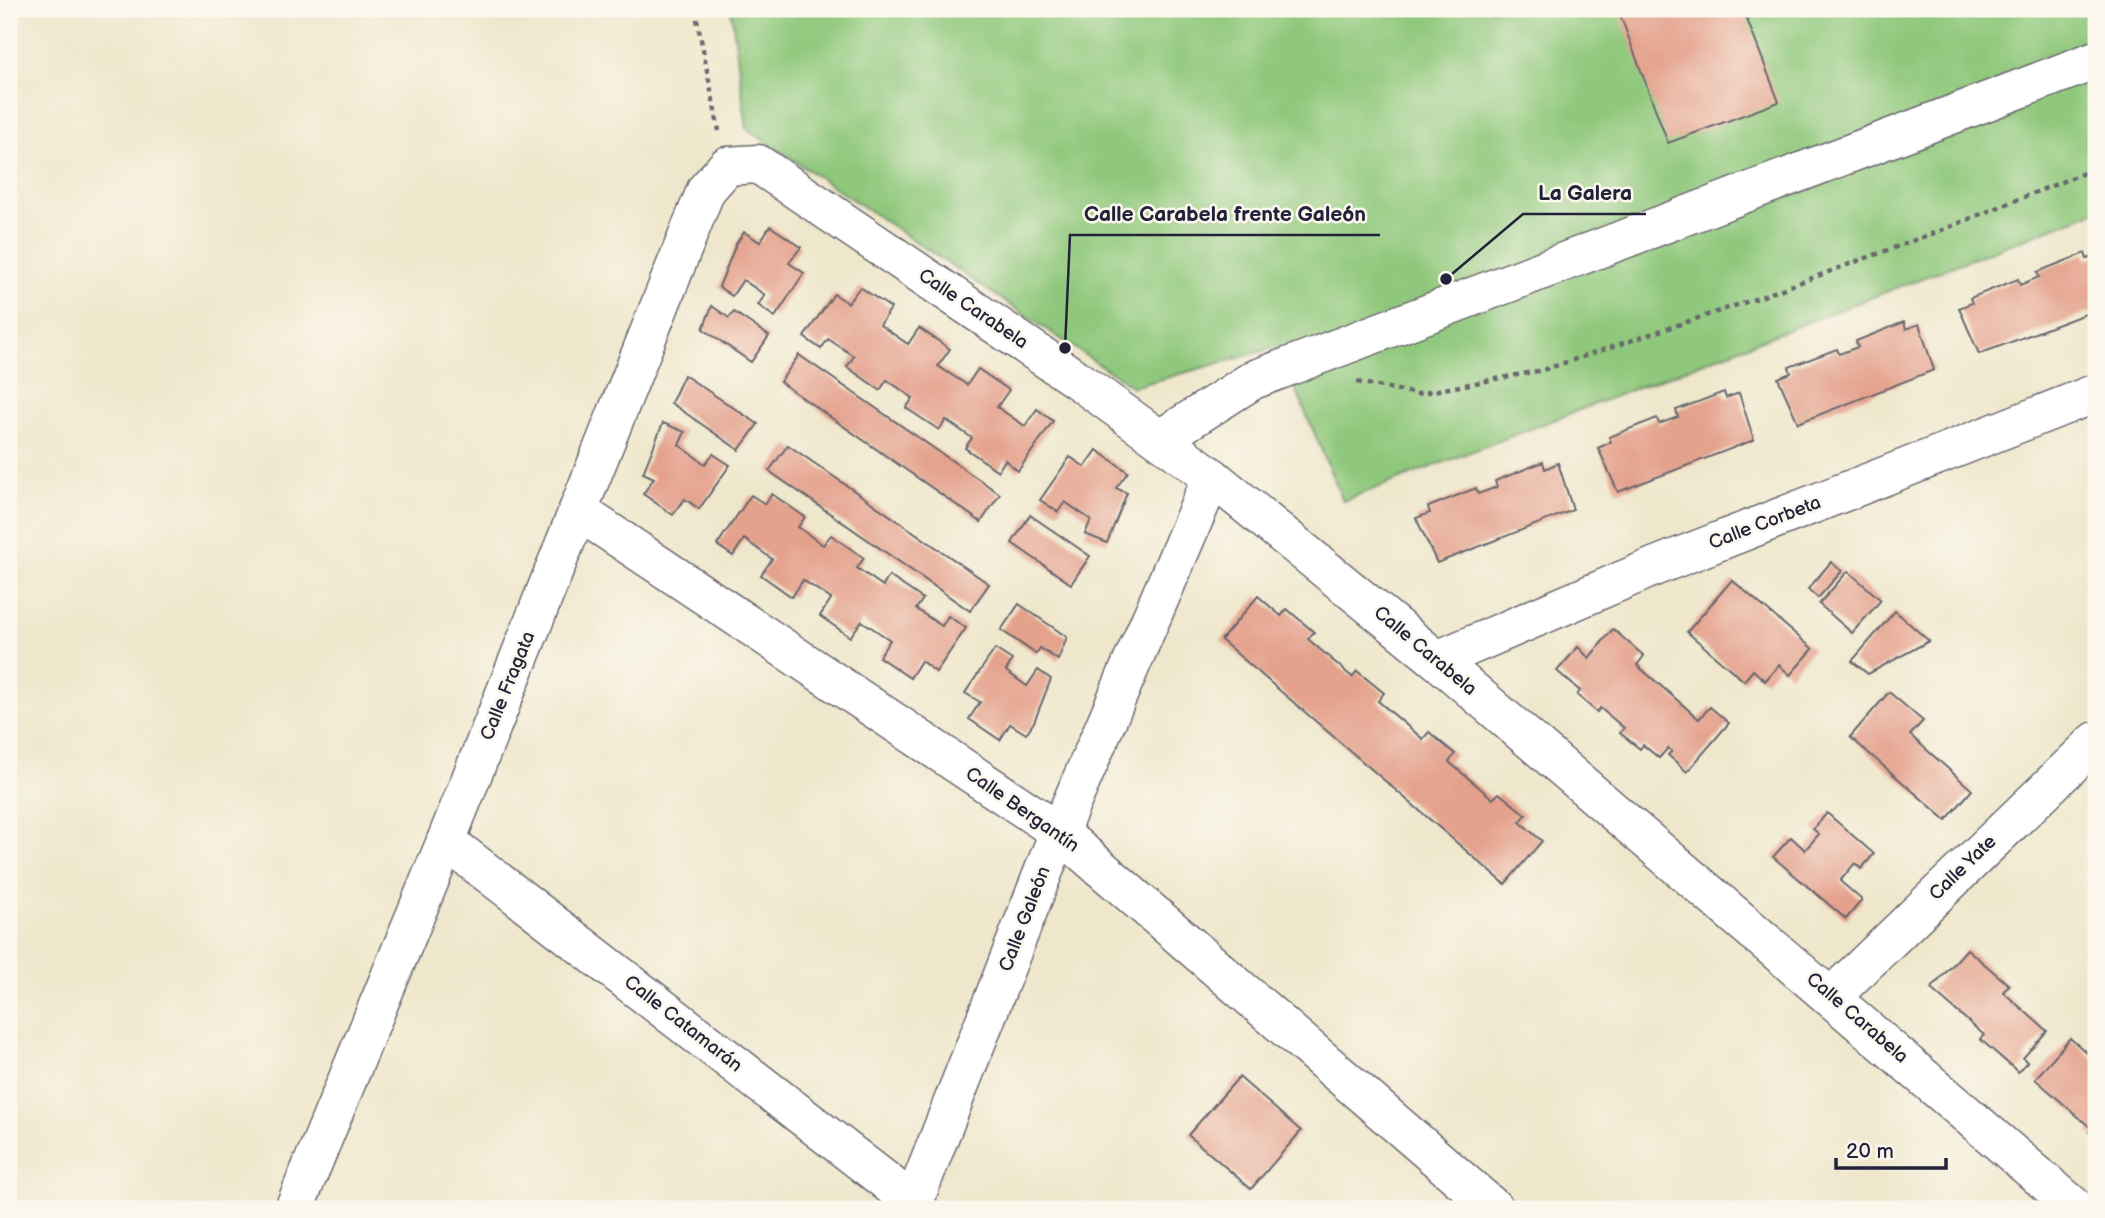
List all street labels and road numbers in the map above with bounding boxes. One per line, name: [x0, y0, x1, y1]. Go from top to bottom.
street label: Calle Carabela: [914, 264, 1032, 354]
street label: Calle Corbeta: [1706, 491, 1824, 555]
street label: Calle Carabela: [1369, 601, 1481, 701]
street label: Calle Fragata: [476, 628, 540, 744]
street label: Calle Bergantín: [961, 762, 1083, 858]
street label: Calle Yate: [1925, 830, 2001, 906]
street label: Calle Galeón: [994, 863, 1056, 975]
street label: Calle Carabela: [1801, 968, 1913, 1068]
street label: Calle Catamarán: [619, 971, 747, 1077]

